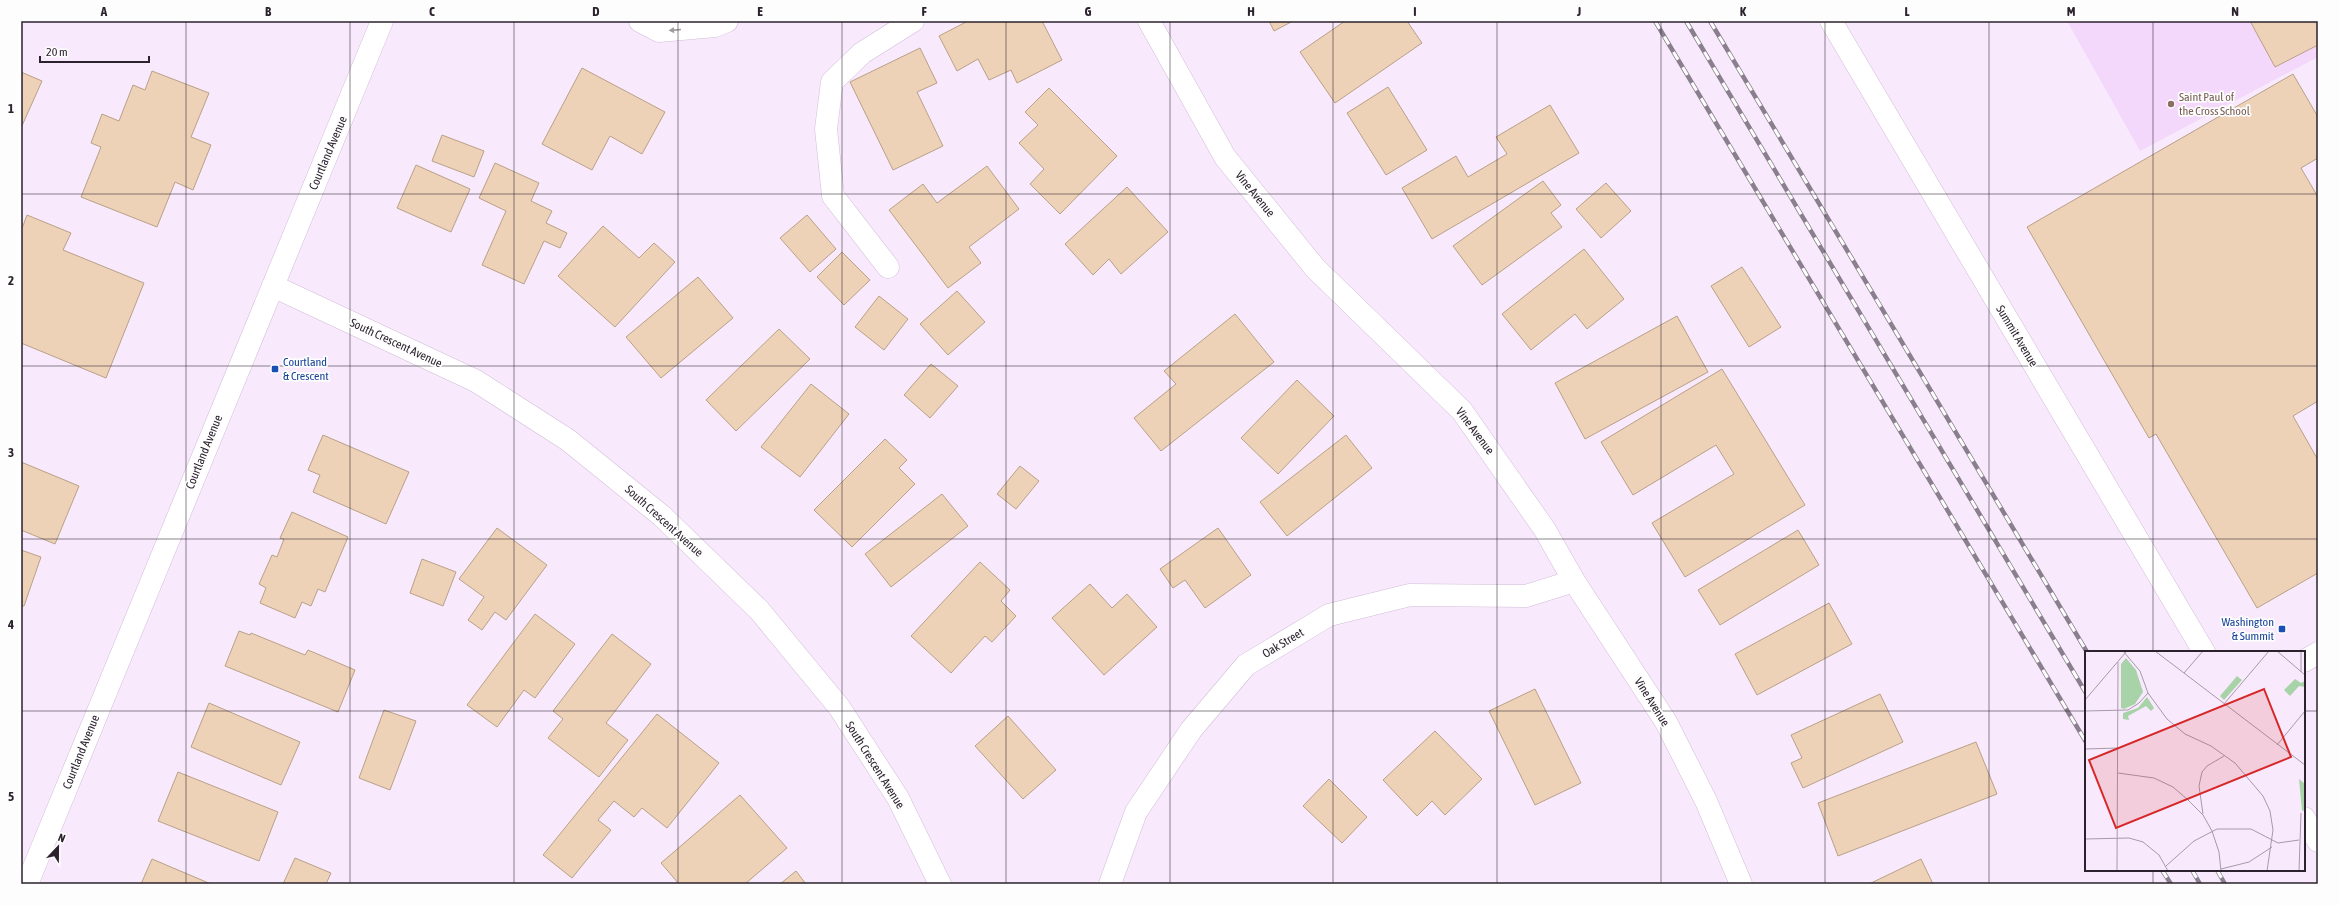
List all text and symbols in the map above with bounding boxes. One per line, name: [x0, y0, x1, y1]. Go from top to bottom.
text: A: [100, 4, 108, 19]
text: B: [265, 4, 272, 19]
text: C: [429, 4, 435, 19]
text: D: [592, 4, 600, 19]
text: E: [757, 4, 763, 19]
text: F: [921, 4, 927, 19]
text: G: [1085, 4, 1092, 19]
text: H: [1247, 4, 1255, 19]
text: I: [1413, 4, 1417, 19]
text: J: [1576, 4, 1581, 19]
text: K: [1740, 4, 1747, 19]
text: L: [1904, 4, 1910, 19]
text: M: [2067, 4, 2076, 19]
text: N: [2231, 4, 2239, 19]
one-way arrow: [669, 27, 681, 33]
scale bar: [40, 38, 149, 64]
text: 20 m: [46, 45, 68, 59]
place label: Saint Paul of the Cross School: [2179, 90, 2251, 118]
marker: Saint Paul of the Cross School: [2166, 99, 2176, 109]
text: 1: [8, 101, 14, 116]
street label: Courtland Avenue: [306, 114, 350, 192]
street label: Vine Avenue: [1232, 168, 1278, 220]
text: 2: [8, 273, 14, 288]
street label: Summit Avenue: [1993, 303, 2041, 369]
street label: South Crescent Avenue: [348, 316, 444, 370]
place label: Courtland & Crescent: [283, 355, 329, 383]
marker: Courtland & Crescent: [270, 364, 280, 374]
street label: Vine Avenue: [1453, 405, 1497, 457]
street label: Courtland Avenue: [183, 413, 225, 491]
text: 3: [8, 445, 14, 460]
street label: South Crescent Avenue: [622, 482, 706, 560]
place label: Washington & Summit: [2221, 615, 2275, 643]
text: 4: [7, 617, 14, 632]
marker: Washington & Summit: [2277, 624, 2287, 634]
street label: Oak Street: [1260, 625, 1307, 661]
inset map: [2085, 651, 2305, 871]
street label: Vine Avenue: [1632, 675, 1672, 729]
street label: Courtland Avenue: [60, 713, 102, 791]
street label: South Crescent Avenue: [843, 719, 907, 811]
text: 5: [8, 789, 14, 804]
north arrow: [38, 827, 78, 867]
text: N: [56, 831, 67, 845]

